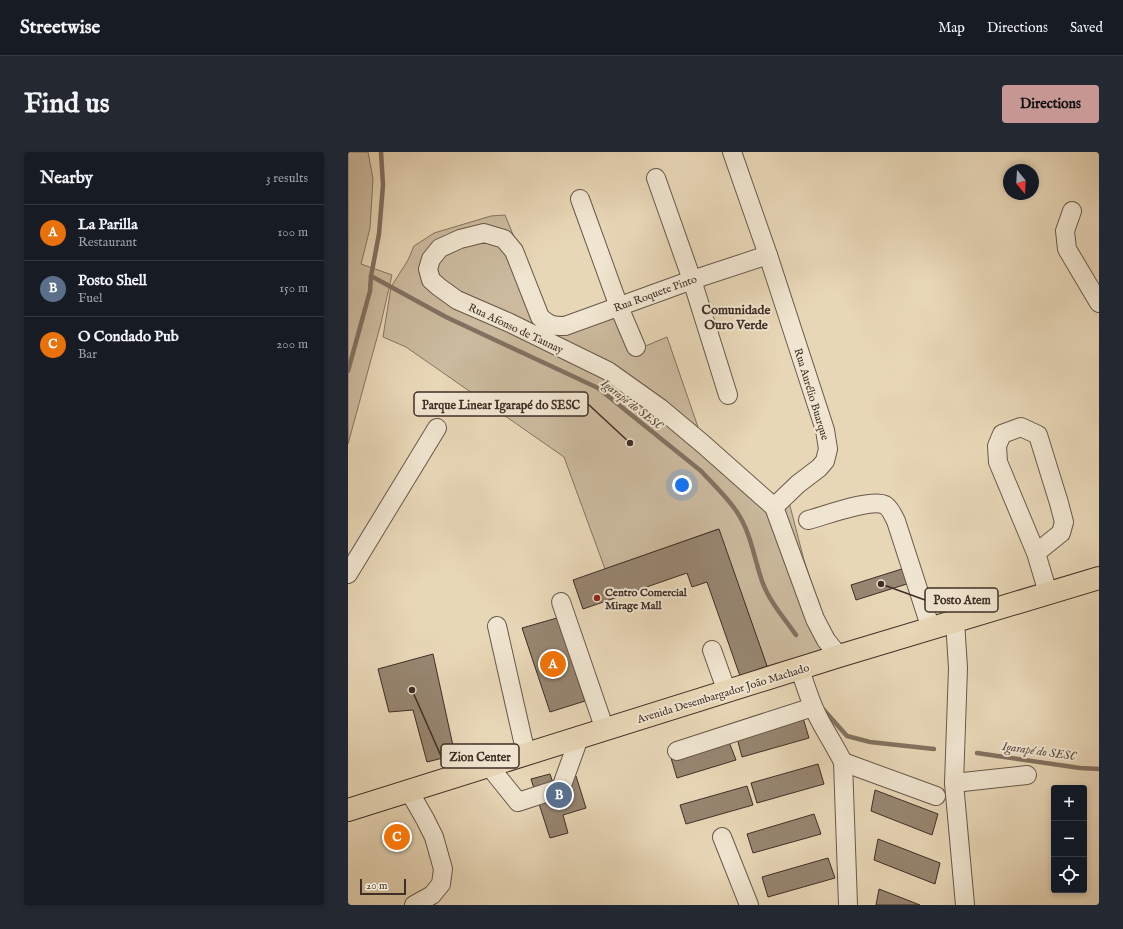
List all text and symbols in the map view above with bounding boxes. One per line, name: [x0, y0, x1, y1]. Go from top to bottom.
text: Streetwise: [20, 16, 100, 40]
text: Map: [938, 19, 965, 37]
text: Directions: [987, 19, 1048, 37]
text: Saved: [1070, 19, 1103, 37]
button: Directions: [1002, 85, 1099, 123]
text: Find us: [24, 87, 110, 122]
north arrow: [1003, 164, 1039, 200]
text: Nearby: [40, 168, 93, 189]
text: 3 results: [266, 170, 308, 187]
text: La Parilla: [78, 215, 138, 234]
text: A: [49, 224, 57, 241]
text: 100 m: [278, 224, 308, 241]
text: Restaurant: [78, 234, 137, 251]
text: Posto Shell: [78, 271, 147, 290]
street label: Rua Roquete Pinto: [612, 272, 699, 316]
text: B: [49, 280, 57, 297]
text: 150 m: [279, 280, 308, 297]
text: Fuel: [78, 290, 102, 307]
street label: Rua Afonso de Taunay: [466, 301, 566, 357]
district label: Comunidade Ouro Verde: [702, 302, 770, 334]
text: O Condado Pub: [78, 327, 179, 346]
text: C: [48, 336, 58, 353]
text: 200 m: [276, 336, 308, 353]
text: Bar: [78, 346, 97, 363]
street label: Rua Aurélio Buarque: [790, 347, 832, 442]
water label: Igarapé do SESC: [597, 375, 666, 434]
callout: Parque Linear Igarapé do SESC: [414, 392, 588, 416]
text: Parque Linear Igarapé do SESC: [422, 398, 581, 414]
your location: [672, 475, 692, 495]
place label: Centro Comercial Mirage Mall: [605, 586, 688, 613]
callout: Posto Atem: [925, 588, 998, 612]
marker: Centro Comercial Mirage Mall: [592, 593, 602, 603]
text: Posto Atem: [933, 593, 992, 608]
pin: A: [540, 649, 566, 679]
street label: Avenida Desembargador João Machado: [635, 661, 811, 727]
water label: Igarapé do SESC: [1000, 739, 1078, 765]
callout: Zion Center: [441, 744, 519, 768]
text: Zion Center: [449, 750, 511, 765]
pin: B: [546, 780, 572, 810]
map controls: [1051, 785, 1087, 893]
button: +: [1051, 785, 1087, 821]
button: −: [1051, 821, 1087, 857]
pin: C: [384, 822, 410, 852]
button: locate: [1051, 857, 1087, 893]
scale bar: [360, 877, 406, 896]
text: 20 m: [366, 879, 387, 893]

